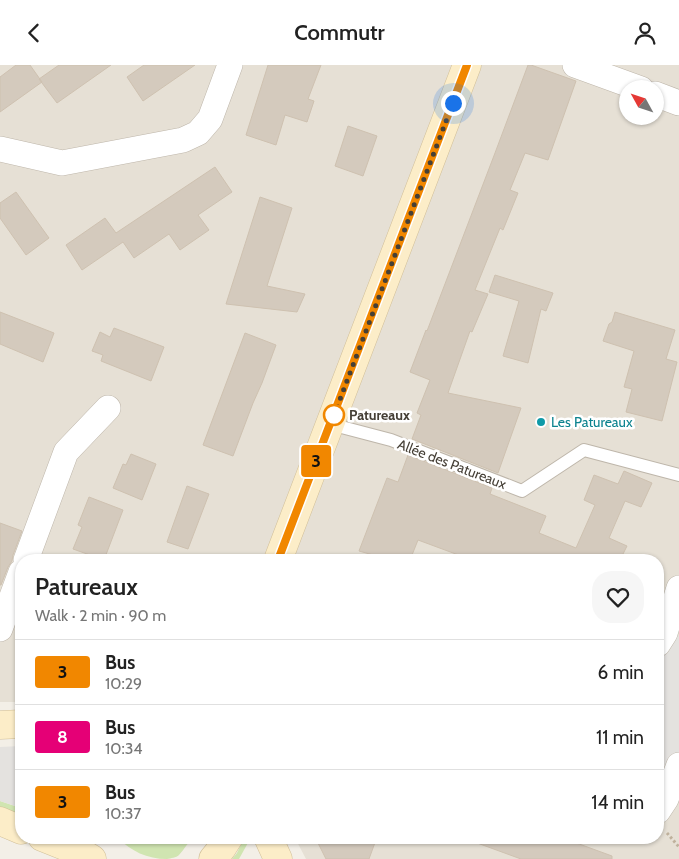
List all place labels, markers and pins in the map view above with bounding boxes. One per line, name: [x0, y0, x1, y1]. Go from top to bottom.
marker: Patureaux: [323, 404, 345, 426]
place label: Patureaux: [349, 406, 410, 424]
place label: Les Patureaux: [551, 413, 633, 431]
marker: Les Patureaux: [535, 416, 547, 428]

